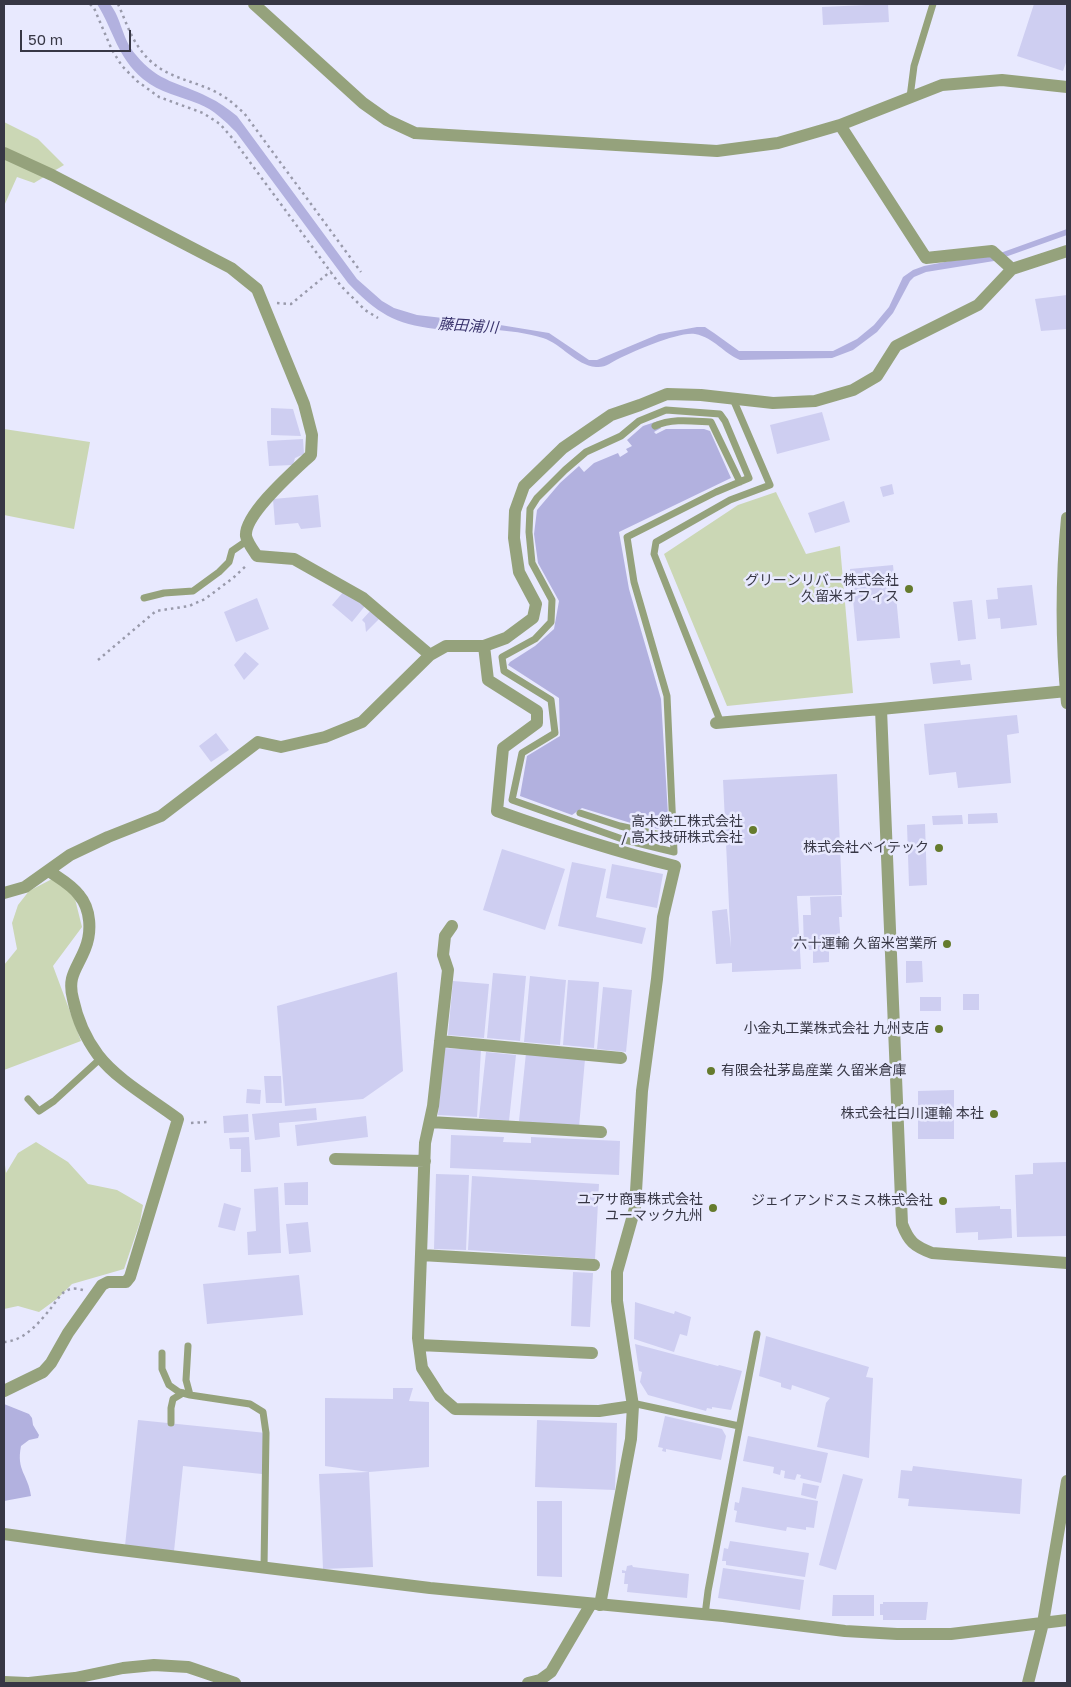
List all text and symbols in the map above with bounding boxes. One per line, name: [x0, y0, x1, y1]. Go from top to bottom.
scale bar: [22, 20, 134, 52]
text: 50 m: [28, 30, 63, 48]
water label: 藤田浦川: [437, 315, 499, 337]
place label: グリーンリバー株式会社 久留米オフィス: [745, 573, 899, 606]
marker: グリーンリバー株式会社 久留米オフィス: [903, 583, 915, 595]
place label: 高木鉄工株式会社 / 高木技研株式会社: [621, 814, 743, 846]
marker: 高木鉄工株式会社 / 高木技研株式会社: [747, 824, 759, 836]
place label: 株式会社ベイテック: [803, 840, 929, 856]
marker: 株式会社ベイテック: [933, 842, 945, 854]
place label: 六十運輸 久留米営業所: [794, 936, 937, 952]
marker: 六十運輸 久留米営業所: [941, 938, 953, 950]
place label: 小金丸工業株式会社 九州支店: [744, 1021, 929, 1037]
marker: 小金丸工業株式会社 九州支店: [933, 1023, 945, 1035]
place label: 有限会社茅島産業 久留米倉庫: [721, 1063, 906, 1079]
marker: 有限会社茅島産業 久留米倉庫: [705, 1065, 717, 1077]
place label: 株式会社白川運輸 本社: [841, 1106, 984, 1122]
marker: 株式会社白川運輸 本社: [988, 1108, 1000, 1120]
place label: ユアサ商事株式会社 ユーマック九州: [577, 1192, 703, 1224]
place label: ジェイアンドスミス株式会社: [751, 1193, 933, 1209]
marker: ジェイアンドスミス株式会社: [937, 1195, 949, 1207]
marker: ユアサ商事株式会社 ユーマック九州: [707, 1202, 719, 1214]

